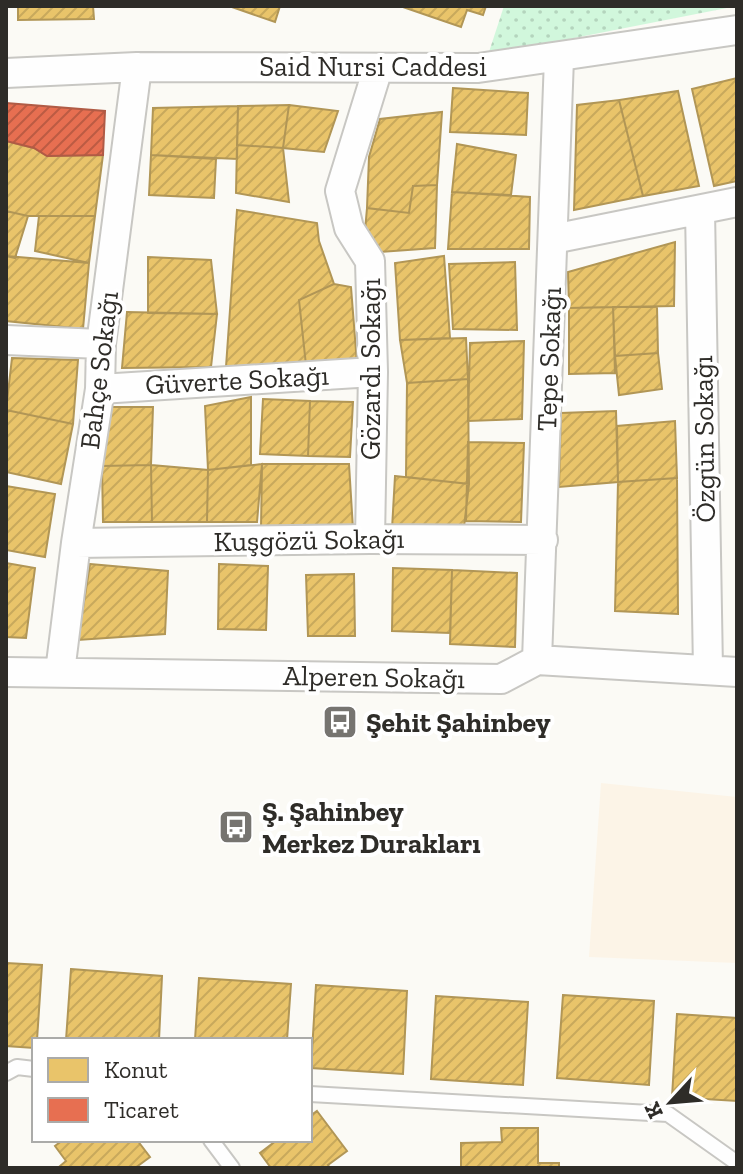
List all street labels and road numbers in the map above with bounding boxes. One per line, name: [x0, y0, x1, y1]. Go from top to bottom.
street label: Said Nursi Caddesi: [259, 50, 487, 83]
street label: Gözardı Sokağı: [354, 278, 387, 460]
street label: Tepe Sokağı: [530, 286, 568, 432]
street label: Bahçe Sokağı: [73, 289, 125, 451]
street label: Özgün Sokağı: [686, 355, 722, 523]
street label: Güverte Sokağı: [144, 359, 330, 401]
street label: Kuşgözü Sokağı: [213, 522, 405, 558]
street label: Alperen Sokağı: [283, 659, 465, 695]

